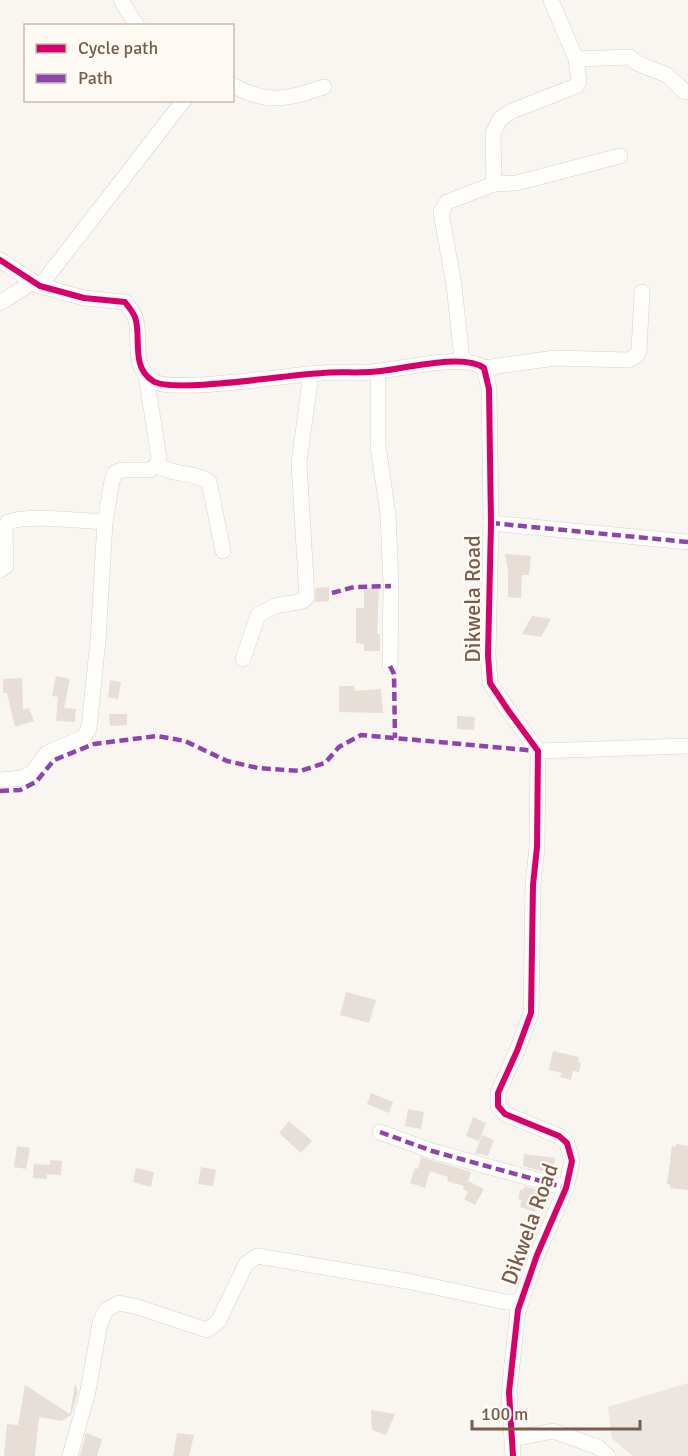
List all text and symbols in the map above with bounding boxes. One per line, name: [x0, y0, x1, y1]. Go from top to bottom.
legend: [24, 24, 234, 102]
text: Cycle path: [78, 37, 158, 59]
text: Path: [78, 67, 113, 89]
street label: Dikwela Road: [459, 535, 486, 663]
street label: Dikwela Road: [495, 1160, 564, 1289]
scale bar: [472, 1393, 640, 1431]
text: 100 m: [481, 1403, 528, 1425]

